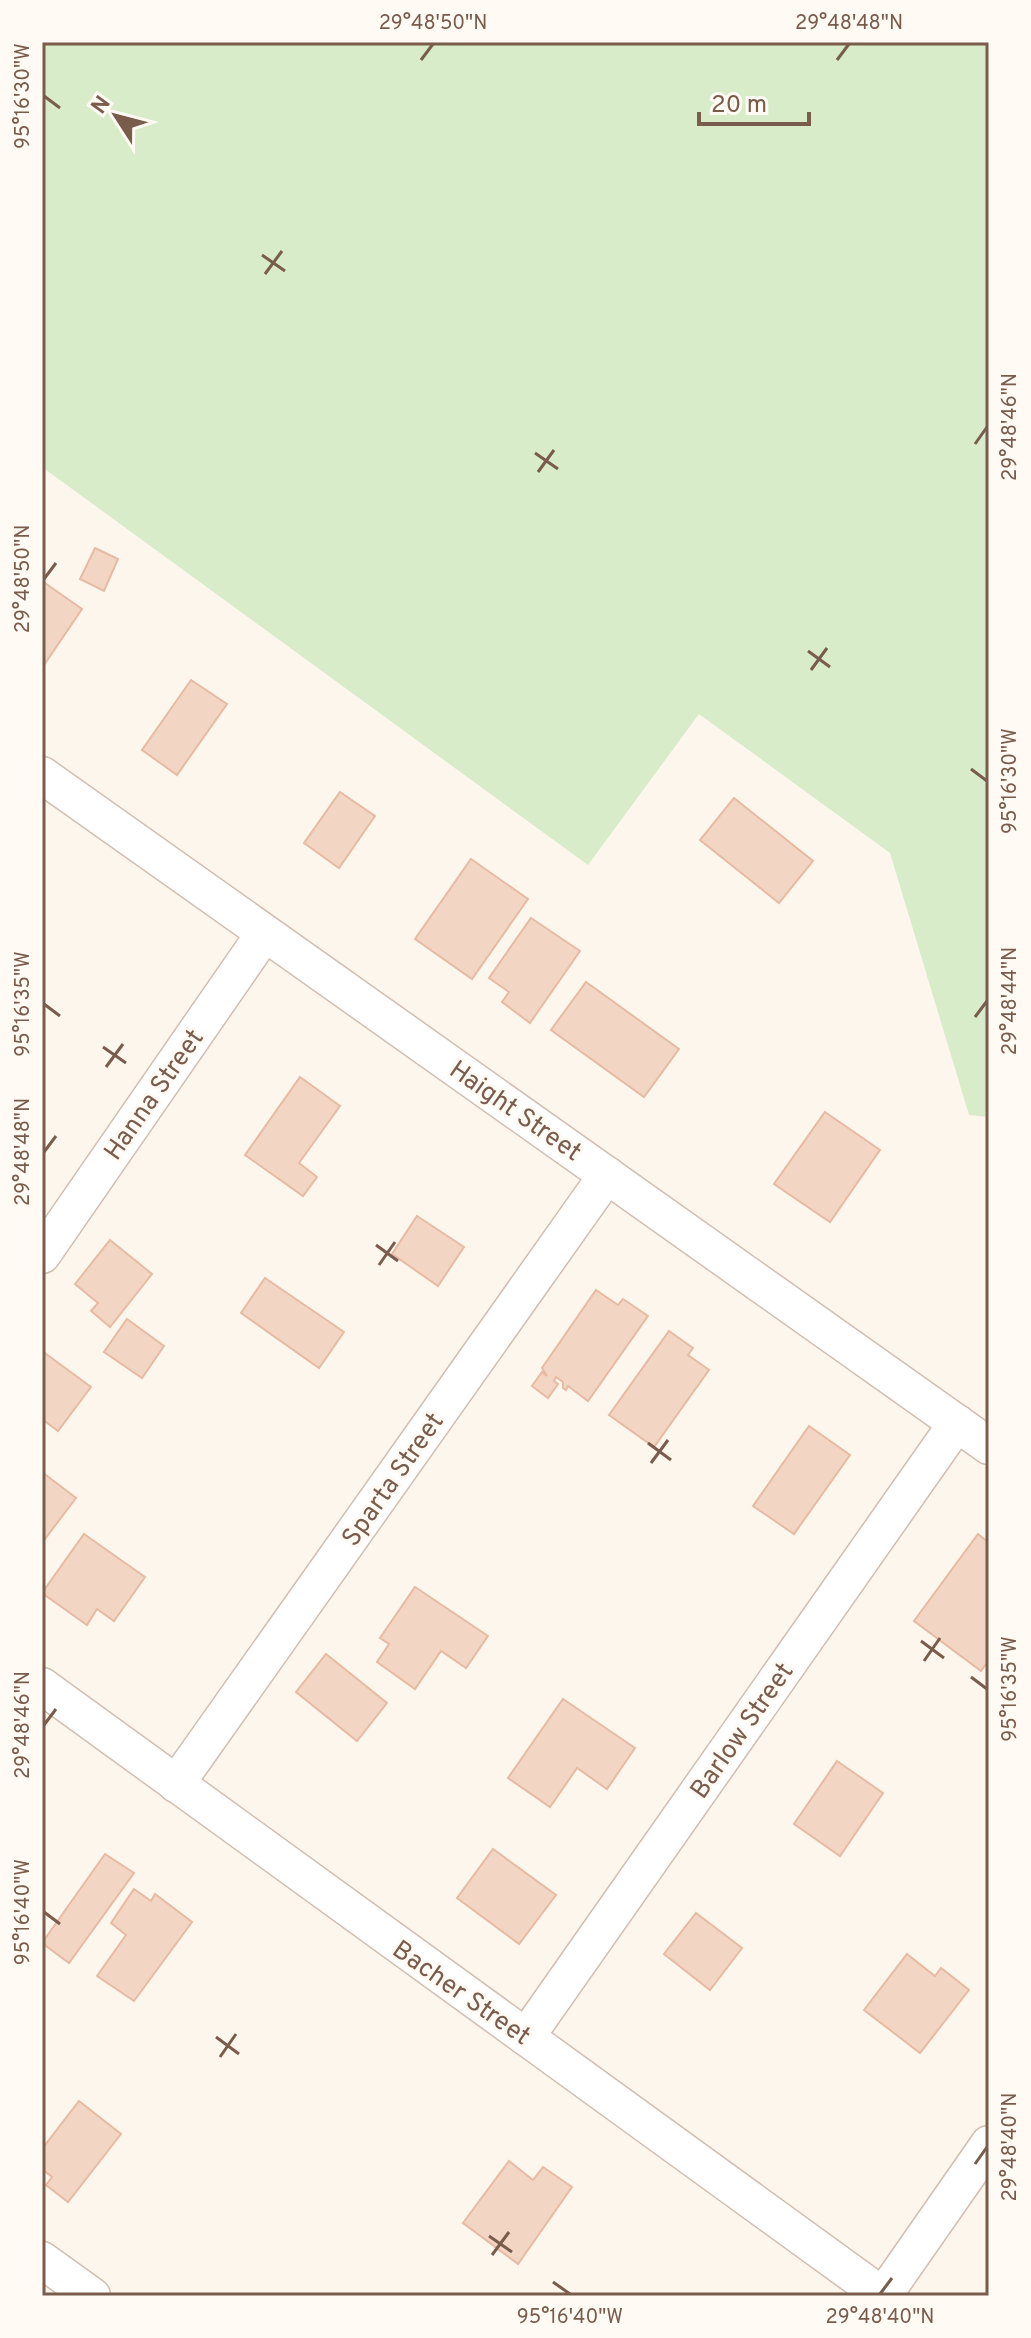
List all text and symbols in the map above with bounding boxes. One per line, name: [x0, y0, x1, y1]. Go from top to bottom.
text: 29°48'50"N: [379, 11, 487, 37]
text: 29°48'48"N: [795, 11, 903, 37]
text: 95°16'30"W: [11, 43, 37, 149]
north arrow: [76, 76, 156, 156]
scale bar: [699, 76, 809, 126]
text: N: [86, 91, 117, 120]
text: 20 m: [711, 91, 767, 121]
text: 29°48'46"N: [998, 373, 1024, 481]
text: 29°48'50"N: [11, 525, 37, 633]
text: 95°16'30"W: [998, 728, 1024, 834]
text: 29°48'44"N: [998, 947, 1024, 1055]
text: 95°16'35"W: [11, 951, 37, 1057]
street label: Hanna Street: [98, 1023, 212, 1167]
street label: Haight Street: [442, 1054, 587, 1170]
text: 29°48'48"N: [11, 1098, 37, 1206]
street label: Sparta Street: [336, 1407, 452, 1554]
text: 95°16'35"W: [998, 1636, 1024, 1742]
street label: Barlow Street: [684, 1657, 802, 1806]
text: 29°48'46"N: [11, 1671, 37, 1779]
text: 95°16'40"W: [11, 1859, 37, 1965]
street label: Bacher Street: [385, 1934, 536, 2054]
text: 29°48'40"N: [998, 2093, 1024, 2201]
text: 95°16'40"W: [517, 2305, 623, 2331]
text: 29°48'40"N: [826, 2305, 934, 2331]

